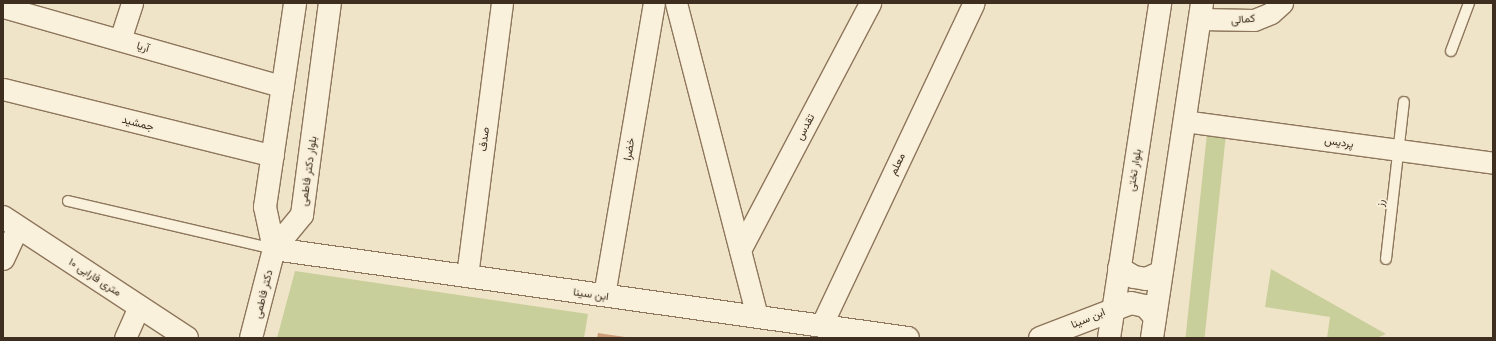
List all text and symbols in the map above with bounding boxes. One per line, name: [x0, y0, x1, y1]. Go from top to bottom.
street label: کمالی: [1230, 11, 1256, 27]
street label: آریا: [135, 39, 151, 55]
street label: تقدس: [793, 112, 817, 142]
street label: جمشید: [120, 113, 156, 133]
street label: صدف: [476, 126, 492, 152]
street label: پردیس: [1323, 133, 1355, 151]
street label: بلوار دکتر فاطمی: [297, 135, 319, 207]
street label: خضرا: [621, 137, 637, 161]
street label: بلوار تختی: [1124, 148, 1144, 192]
street label: معلم: [886, 151, 908, 177]
street label: رز: [1373, 199, 1387, 207]
street label: ۱۰ متری فارابی: [66, 255, 124, 299]
street label: دکتر فاطمی: [251, 268, 275, 320]
street label: ابن سینا: [572, 285, 610, 303]
street label: ابن سینا: [1069, 305, 1107, 331]

